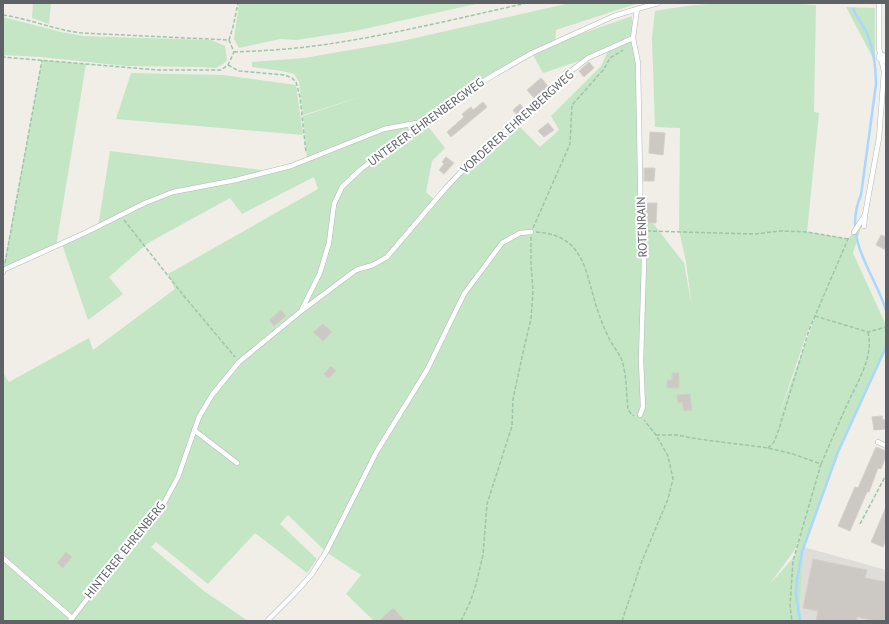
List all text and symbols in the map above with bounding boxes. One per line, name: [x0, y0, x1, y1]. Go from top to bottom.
street label: VORDERER EHRENBERGWEG: [456, 67, 576, 177]
street label: UNTERER EHRENBERGWEG: [365, 74, 487, 169]
street label: ROTENRAIN: [633, 196, 650, 258]
street label: HINTERER EHRENBERG: [81, 498, 168, 601]

